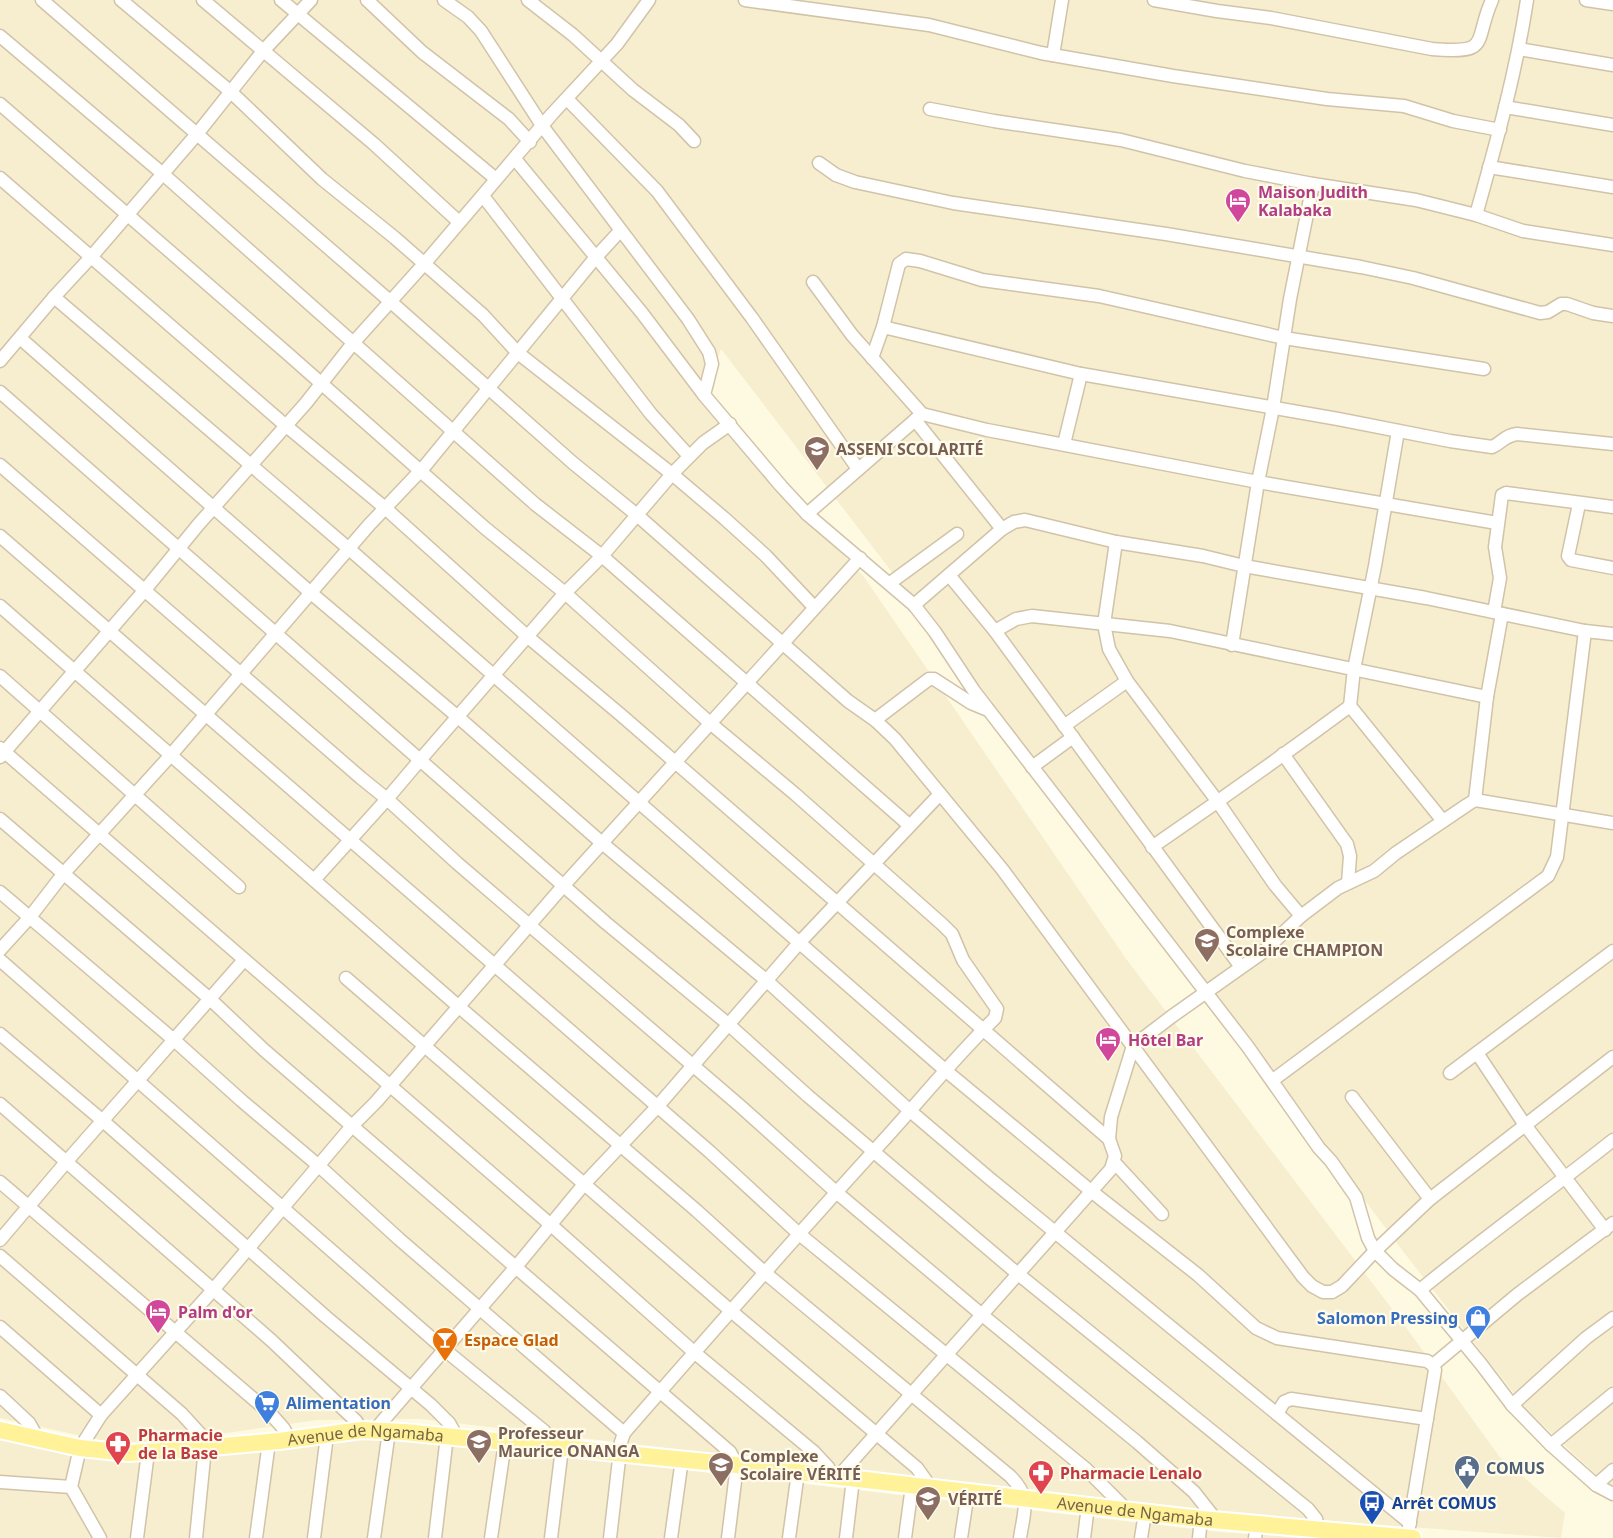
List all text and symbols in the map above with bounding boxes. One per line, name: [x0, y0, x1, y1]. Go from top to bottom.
place label: Maison Judith Kalabaka: [1258, 181, 1368, 221]
hotel icon: Maison Judith Kalabaka: [1223, 186, 1253, 224]
school or university icon: ASSENI SCOLARITÉ: [802, 434, 832, 472]
place label: ASSENI SCOLARITÉ: [836, 438, 983, 460]
place label: Complexe Scolaire CHAMPION: [1226, 921, 1383, 961]
school or university icon: Complexe Scolaire CHAMPION: [1192, 926, 1222, 964]
hotel icon: Hôtel Bar: [1093, 1025, 1123, 1063]
place label: Hôtel Bar: [1128, 1029, 1203, 1051]
hotel icon: Palm d'or: [143, 1297, 173, 1335]
place label: Palm d'or: [178, 1301, 253, 1323]
shop icon: Salomon Pressing: [1463, 1303, 1493, 1341]
place label: Salomon Pressing: [1317, 1307, 1458, 1329]
bar icon: Espace Glad: [430, 1325, 460, 1363]
place label: Espace Glad: [464, 1329, 559, 1351]
supermarket icon: Alimentation: [252, 1388, 282, 1426]
place label: Alimentation: [286, 1392, 391, 1414]
street label: Avenue de Ngamaba: [286, 1419, 445, 1451]
place label: Professeur Maurice ONANGA: [498, 1422, 640, 1462]
place label: Pharmacie de la Base: [138, 1424, 223, 1464]
school or university icon: Professeur Maurice ONANGA: [464, 1427, 494, 1465]
pharmacy icon: Pharmacie de la Base: [103, 1429, 133, 1467]
place label: Complexe Scolaire VÉRITÉ: [740, 1445, 861, 1485]
school or university icon: Complexe Scolaire VÉRITÉ: [706, 1450, 736, 1488]
public building icon: COMUS: [1452, 1453, 1482, 1491]
place label: COMUS: [1486, 1457, 1545, 1479]
pharmacy icon: Pharmacie Lenalo: [1026, 1458, 1056, 1496]
place label: Pharmacie Lenalo: [1060, 1462, 1202, 1484]
school or university icon: VÉRITÉ: [913, 1484, 943, 1522]
place label: VÉRITÉ: [948, 1488, 1002, 1510]
bus stop icon: Arrêt COMUS: [1357, 1488, 1387, 1526]
street label: Avenue de Ngamaba: [1056, 1491, 1214, 1531]
place label: Arrêt COMUS: [1392, 1492, 1497, 1514]

